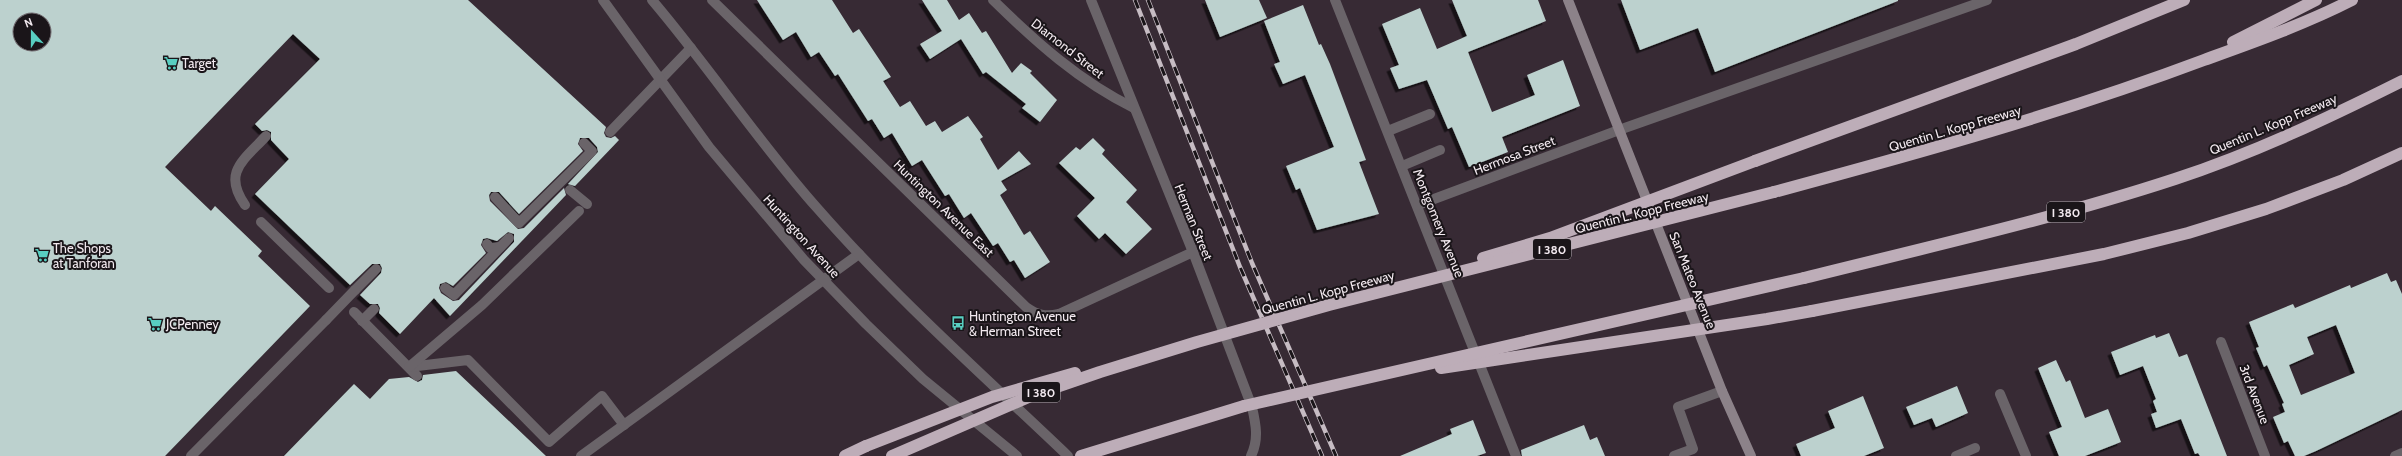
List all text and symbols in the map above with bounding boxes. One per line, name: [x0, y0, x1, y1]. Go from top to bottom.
north arrow: [12, 12, 52, 52]
text: N: [22, 15, 35, 31]
street label: Diamond Street: [1029, 15, 1108, 82]
supermarket icon: Target: [163, 55, 179, 71]
place label: Target: [182, 55, 217, 71]
street label: Quentin L. Kopp Freeway: [2207, 90, 2340, 158]
street label: Quentin L. Kopp Freeway: [1887, 101, 2023, 155]
street label: Hermosa Street: [1471, 132, 1558, 178]
street label: Huntington Avenue East: [891, 156, 998, 260]
street label: Montgomery Avenue: [1410, 166, 1468, 280]
street label: Herman Street: [1171, 181, 1217, 263]
street label: Quentin L. Kopp Freeway: [1574, 188, 1711, 236]
street label: Huntington Avenue: [760, 191, 844, 281]
road number: I 380: [2047, 202, 2085, 222]
street label: San Mateo Avenue: [1666, 229, 1720, 331]
road number: I 380: [1533, 239, 1571, 259]
place label: The Shops at Tanforan: [53, 240, 115, 271]
supermarket icon: The Shops at Tanforan: [34, 247, 50, 263]
street label: Quentin L. Kopp Freeway: [1260, 266, 1397, 317]
place label: Huntington Avenue & Herman Street: [969, 308, 1076, 339]
bus stop icon: Huntington Avenue & Herman Street: [950, 315, 966, 331]
supermarket icon: JCPenney: [147, 316, 163, 332]
place label: JCPenney: [165, 316, 219, 332]
street label: 3rd Avenue: [2236, 362, 2274, 426]
road number: I 380: [1022, 382, 1060, 402]

